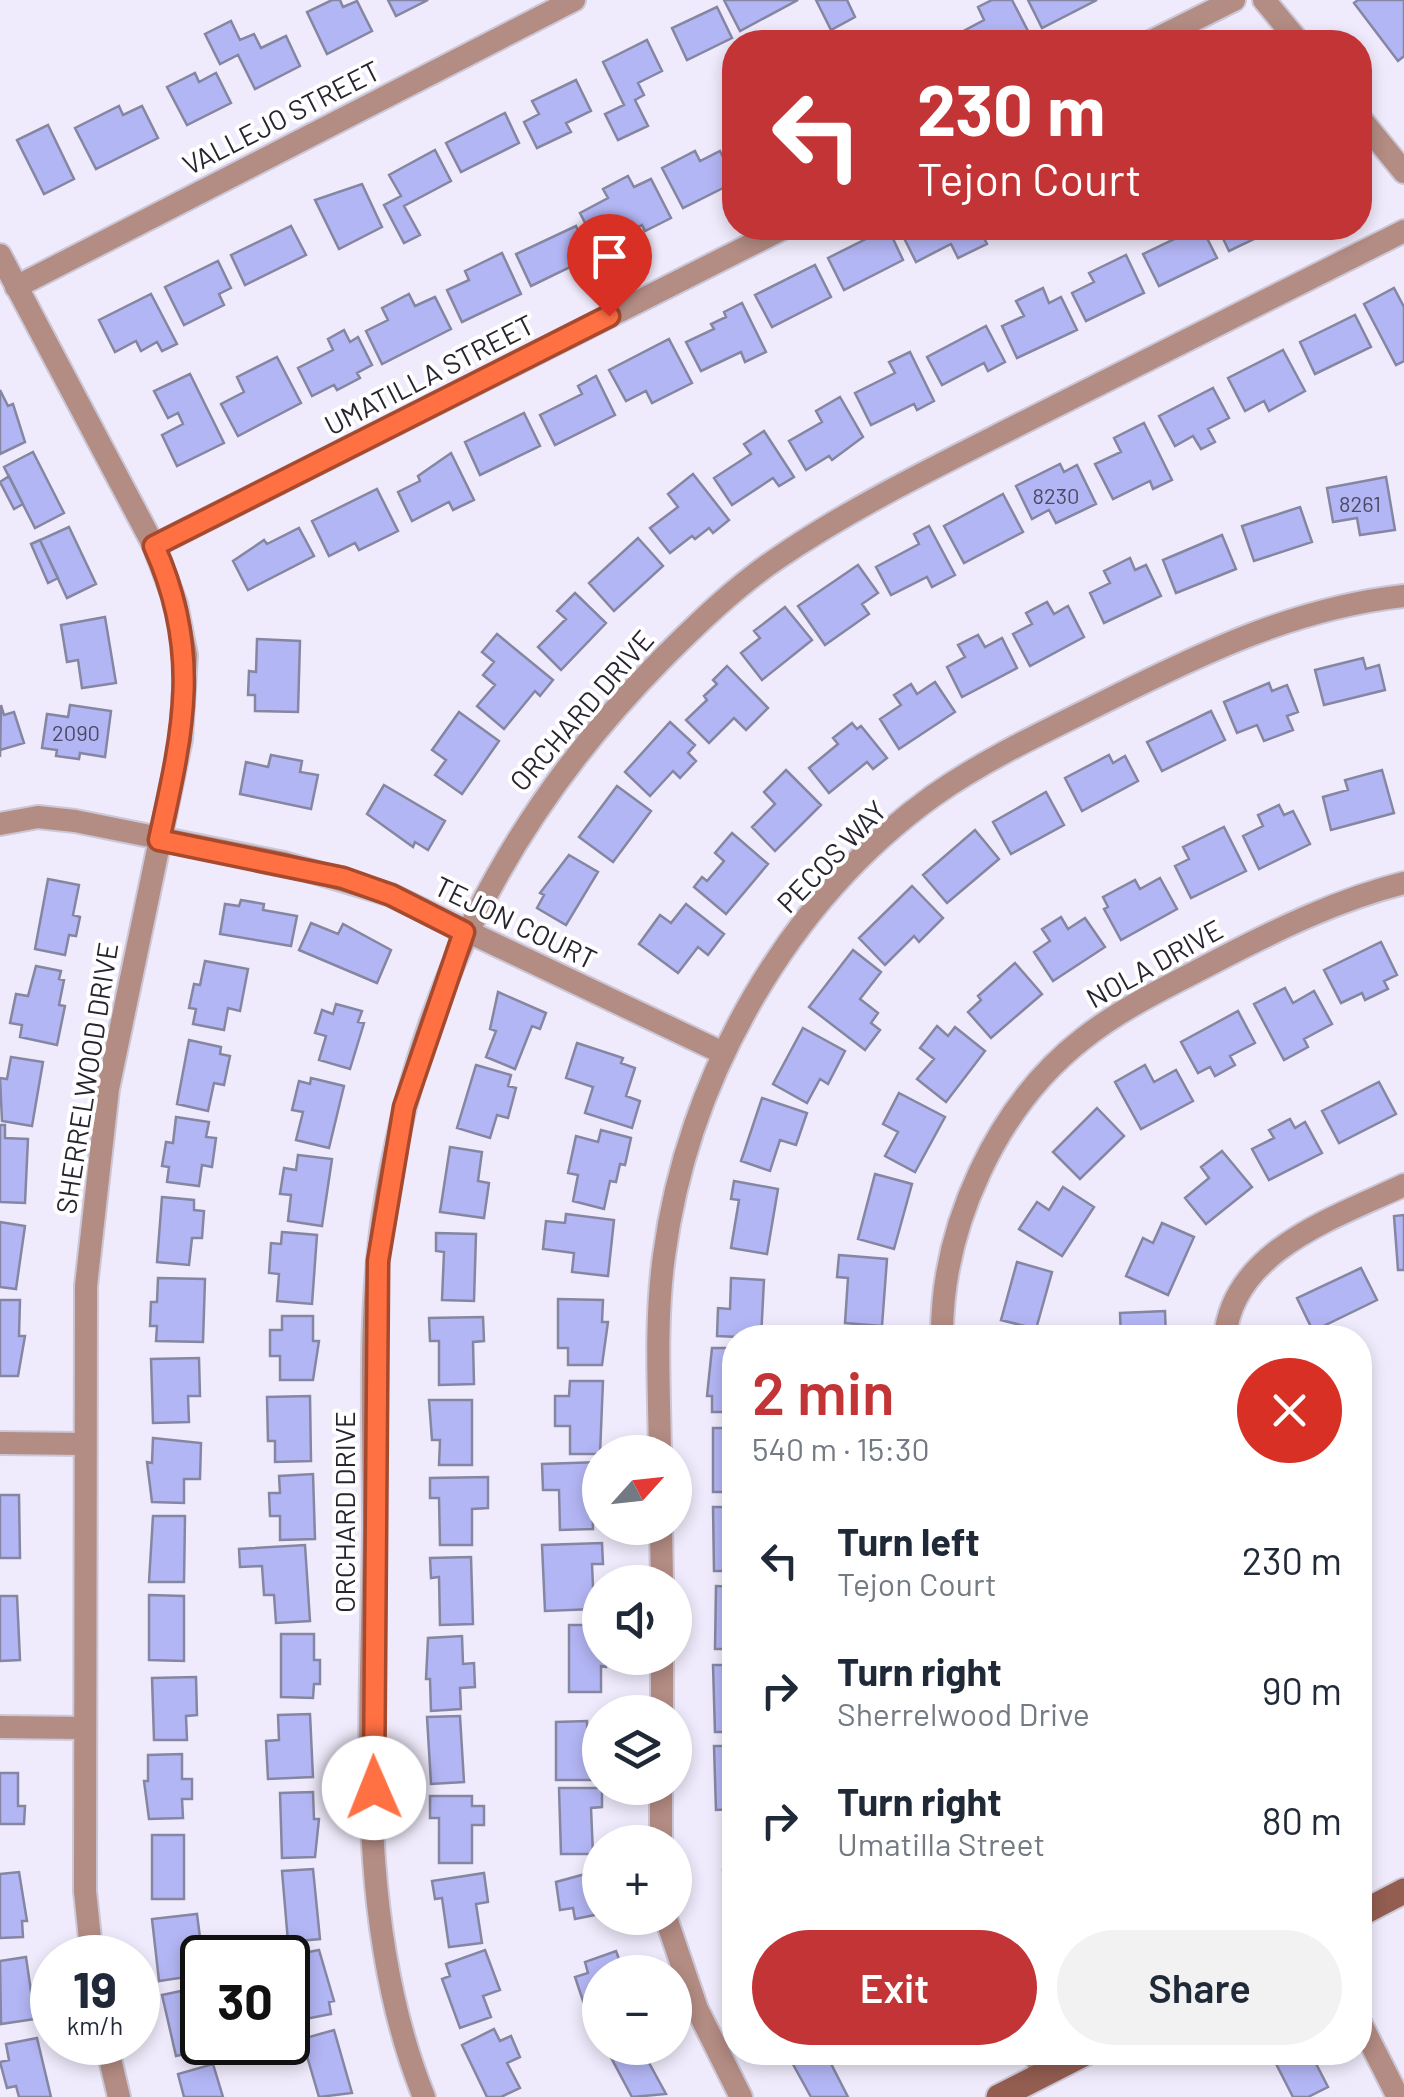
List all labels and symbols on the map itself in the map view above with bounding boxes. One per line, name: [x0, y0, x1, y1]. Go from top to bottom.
street label: VALLEJO STREET: [177, 53, 385, 181]
pin: [567, 214, 652, 317]
street label: UMATILLA STREET: [318, 306, 540, 442]
house number: 8230: [1033, 482, 1079, 508]
house number: 8261: [1339, 490, 1381, 516]
street label: ORCHARD DRIVE: [502, 623, 660, 797]
house number: 2090: [52, 719, 100, 745]
street label: PECOS WAY: [769, 793, 893, 919]
street label: TEJON COURT: [429, 868, 603, 976]
street label: NOLA DRIVE: [1080, 912, 1228, 1014]
street label: SHERRELWOOD DRIVE: [48, 940, 124, 1216]
street label: ORCHARD DRIVE: [327, 1411, 361, 1613]
north arrow: [582, 1435, 692, 1545]
position arrow: [322, 1736, 426, 1840]
speed limit sign: 30: [180, 1935, 310, 2065]

